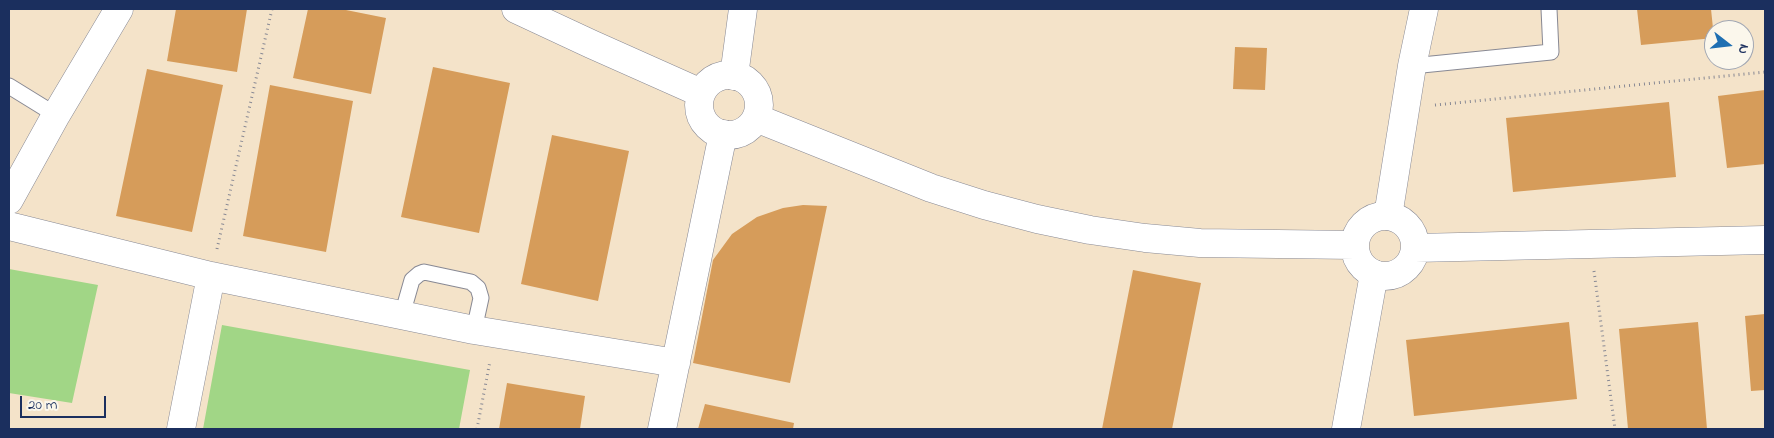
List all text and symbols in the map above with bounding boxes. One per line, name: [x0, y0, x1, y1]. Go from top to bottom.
north arrow: [1704, 20, 1754, 70]
text: N: [1732, 42, 1754, 56]
scale bar: [22, 386, 109, 418]
text: 20 m: [28, 394, 57, 416]

